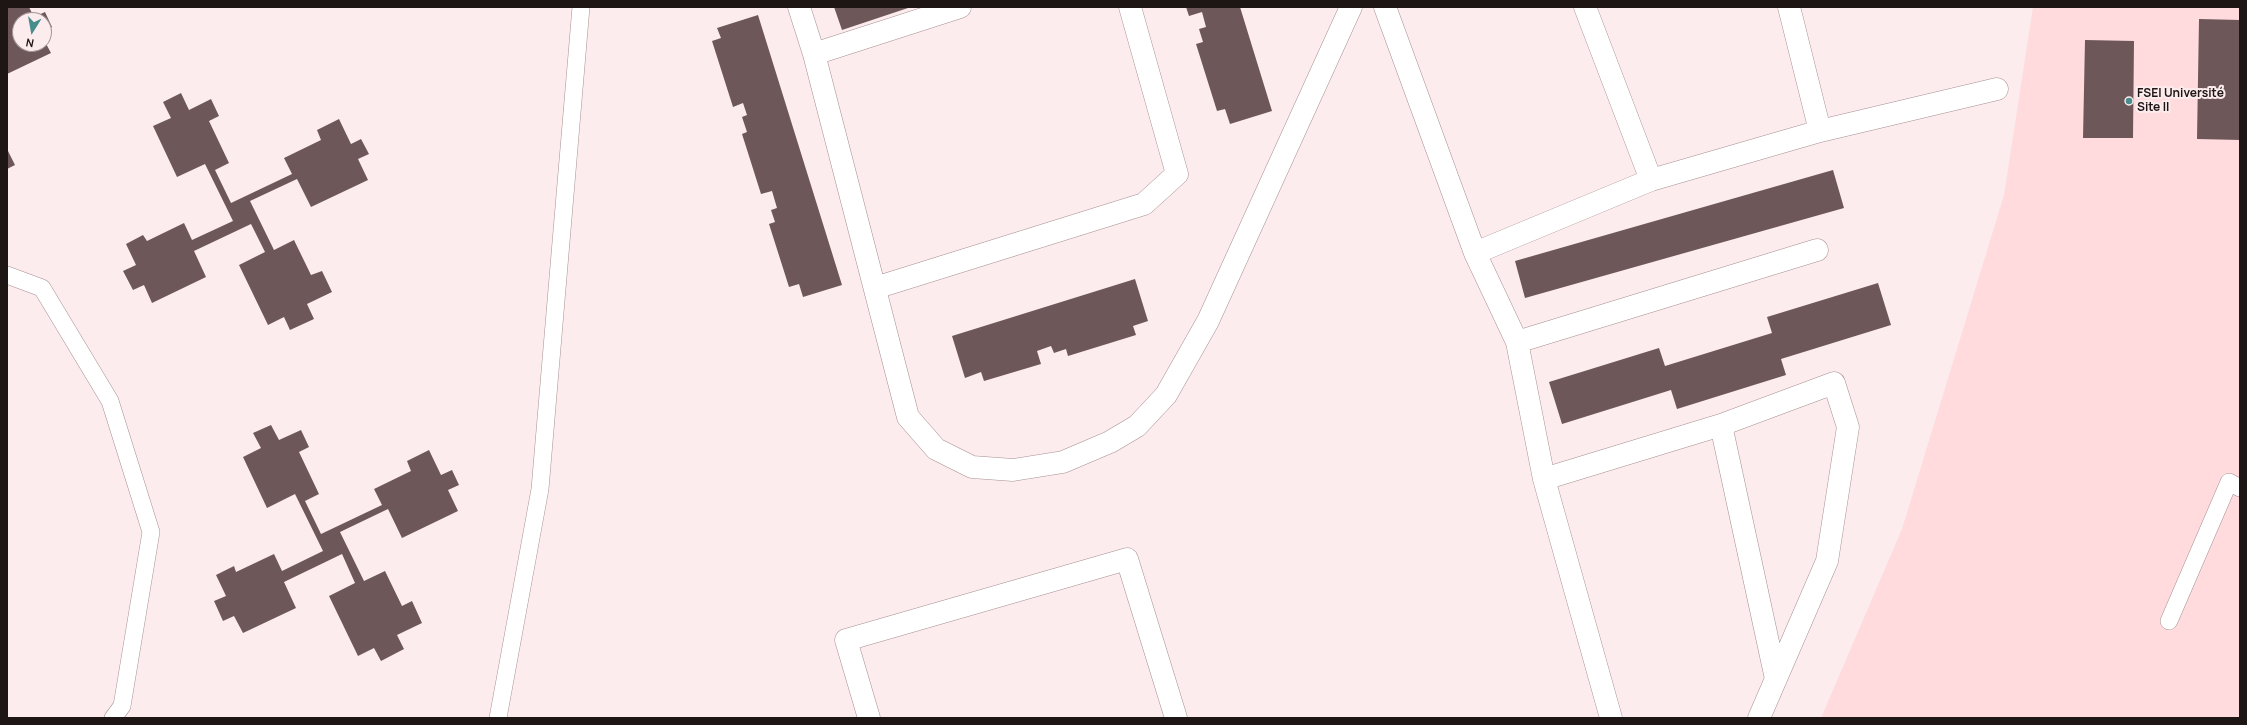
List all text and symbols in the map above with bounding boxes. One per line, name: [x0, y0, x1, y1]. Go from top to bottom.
north arrow: [12, 12, 52, 52]
text: N: [24, 35, 35, 51]
place label: FSEI Université Site II: [2137, 87, 2224, 115]
marker: FSEI Université Site II: [2124, 96, 2134, 106]

